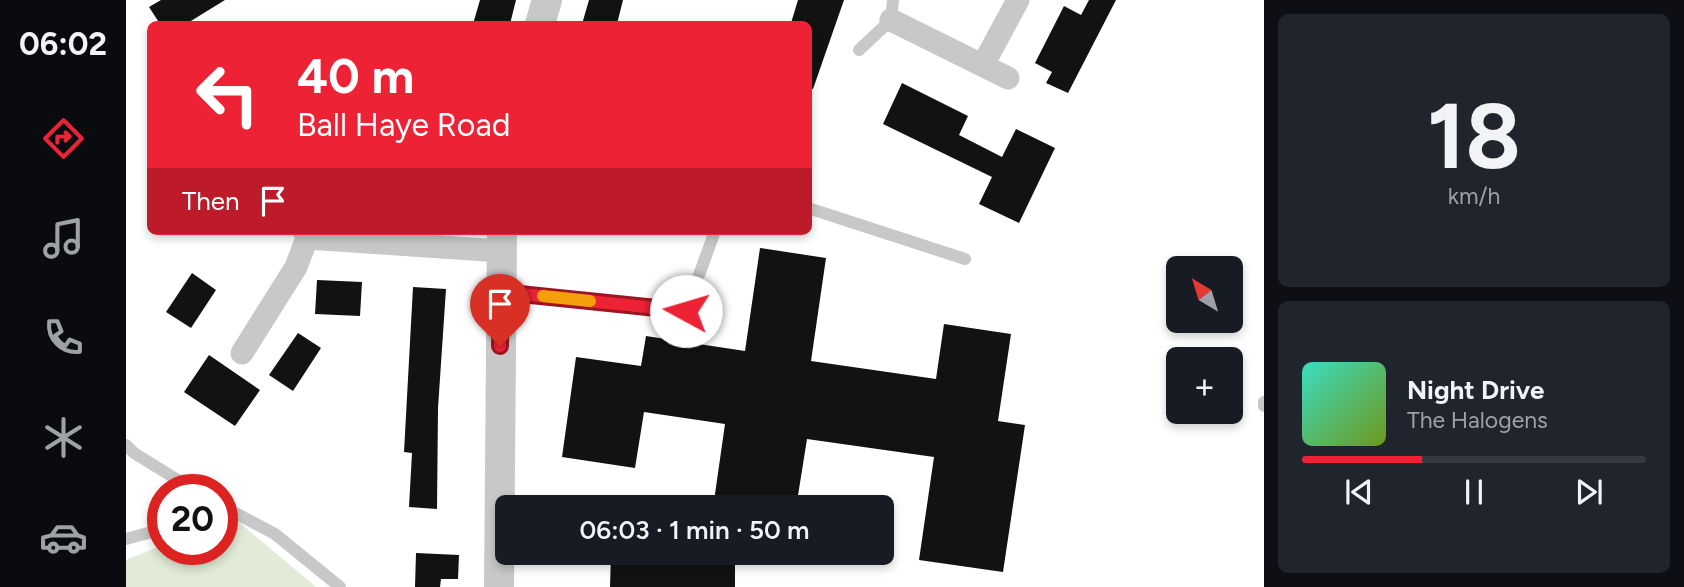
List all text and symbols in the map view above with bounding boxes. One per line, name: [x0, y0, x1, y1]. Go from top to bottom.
text: 06:02: [19, 25, 107, 63]
text: 40 m: [297, 46, 414, 105]
icon: left: [182, 49, 273, 140]
text: 18: [1427, 82, 1521, 191]
text: Ball Haye Road: [297, 106, 510, 144]
icon: directions: [39, 114, 88, 163]
icon: arrive: [254, 182, 292, 220]
text: km/h: [1448, 182, 1500, 210]
text: Then: [182, 185, 240, 217]
icon: music: [39, 214, 88, 263]
north arrow: [1166, 256, 1242, 332]
map controls: [1166, 256, 1243, 424]
pin: [470, 274, 530, 346]
position arrow: [649, 274, 723, 348]
icon: arrive: [481, 285, 519, 323]
icon: phone: [39, 313, 88, 362]
button: +: [1166, 347, 1243, 424]
text: Night Drive: [1407, 374, 1544, 406]
text: The Halogens: [1407, 406, 1548, 434]
icon: climate: [39, 413, 88, 462]
icon: previous: [1340, 473, 1378, 511]
icon: pause: [1455, 473, 1493, 511]
icon: next: [1570, 473, 1608, 511]
speed limit sign: 20: [147, 474, 238, 565]
icon: car: [39, 513, 88, 562]
text: 06:03 · 1 min · 50 m: [580, 514, 809, 546]

